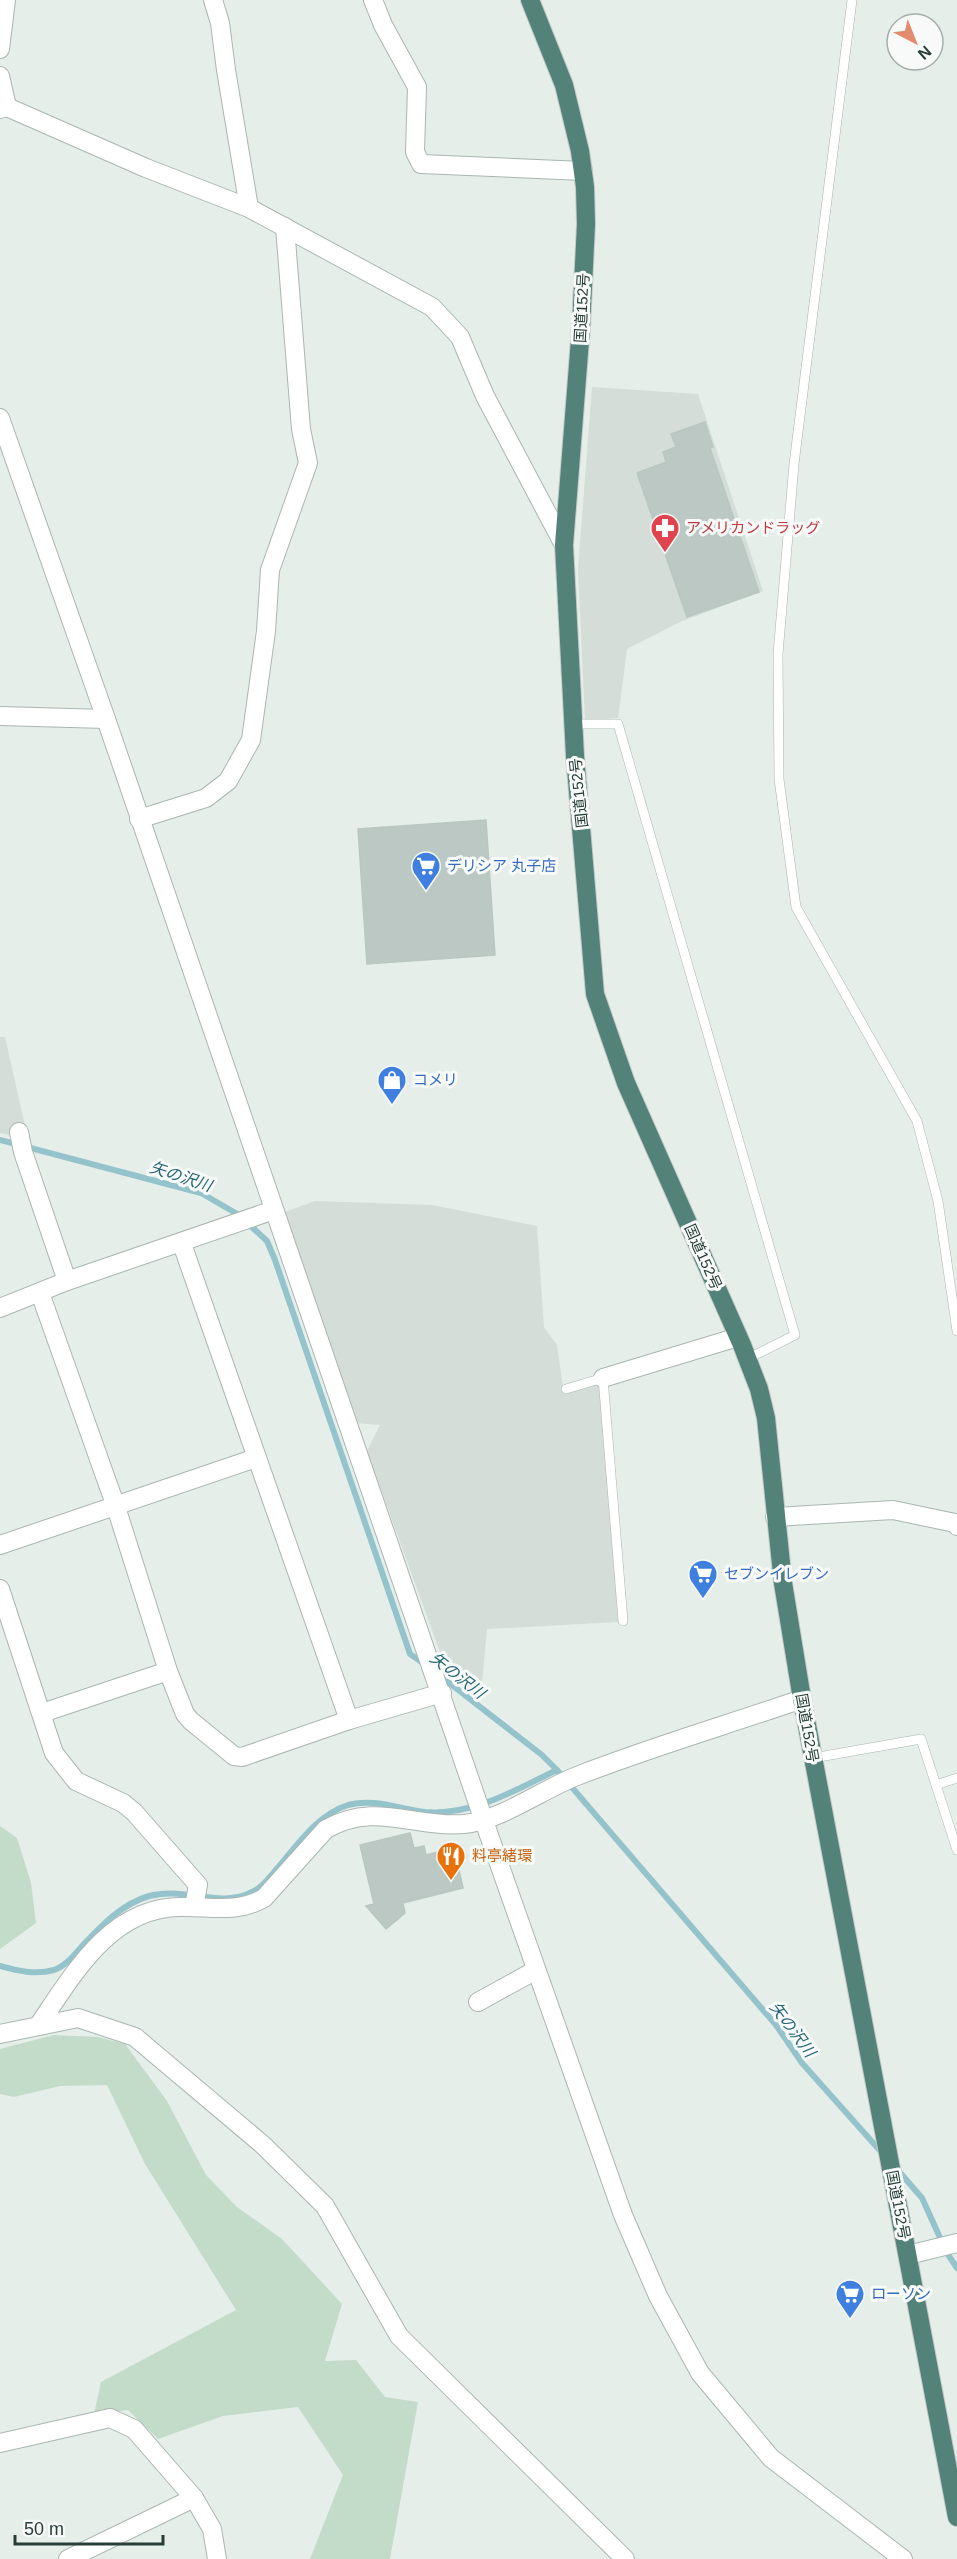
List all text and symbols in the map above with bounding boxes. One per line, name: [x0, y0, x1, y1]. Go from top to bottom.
north arrow: [885, 12, 945, 72]
text: N: [915, 43, 935, 63]
street label: 国道152号: [571, 273, 592, 343]
pharmacy icon: アメリカンドラッグ: [649, 512, 681, 554]
place label: アメリカンドラッグ: [686, 519, 820, 536]
street label: 国道152号: [566, 757, 591, 829]
supermarket icon: デリシア 丸子店: [410, 850, 442, 892]
place label: デリシア 丸子店: [447, 857, 556, 874]
shop icon: コメリ: [376, 1064, 408, 1106]
place label: コメリ: [413, 1071, 458, 1088]
water label: 矢の沢川: [148, 1159, 216, 1195]
street label: 国道152号: [681, 1221, 725, 1292]
supermarket icon: セブンイレブン: [687, 1558, 719, 1600]
place label: セブンイレブン: [724, 1565, 829, 1582]
water label: 矢の沢川: [427, 1649, 490, 1703]
street label: 国道152号: [793, 1692, 822, 1764]
restaurant icon: 料亭緒環: [435, 1840, 467, 1882]
place label: 料亭緒環: [472, 1847, 532, 1864]
water label: 矢の沢川: [767, 1999, 820, 2062]
street label: 国道152号: [883, 2169, 914, 2241]
supermarket icon: ローソン: [834, 2278, 866, 2320]
place label: ローソン: [871, 2285, 931, 2302]
scale bar: [15, 2508, 164, 2546]
text: 50 m: [24, 2519, 64, 2539]

